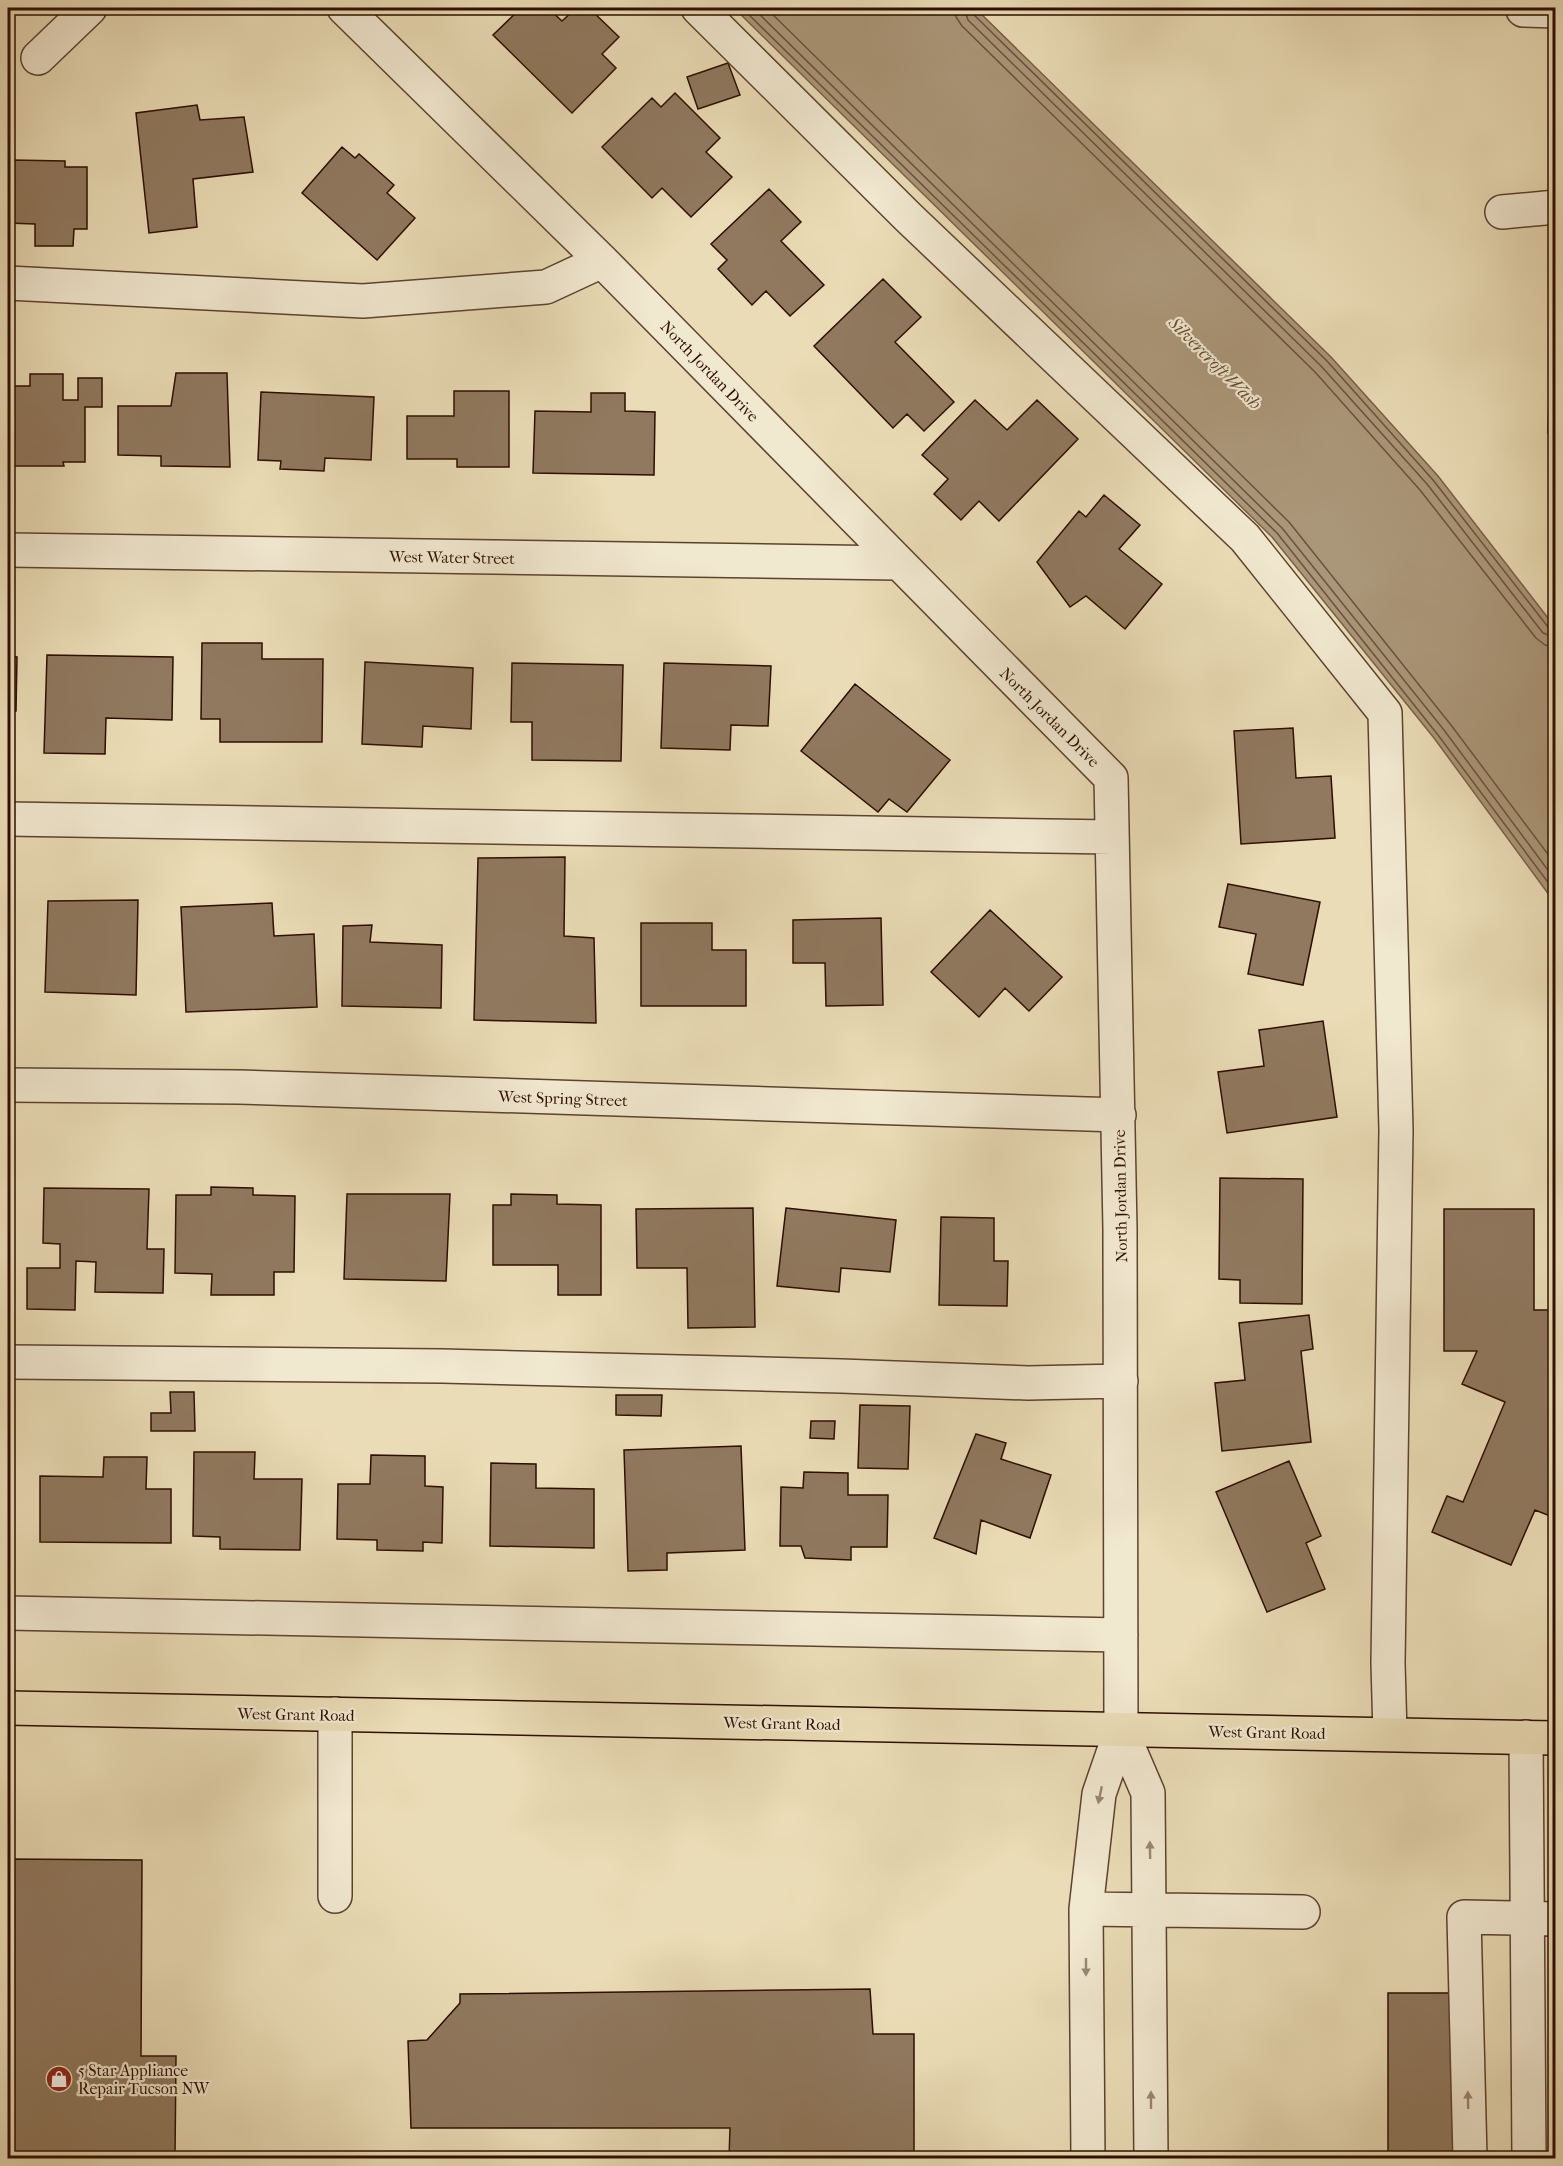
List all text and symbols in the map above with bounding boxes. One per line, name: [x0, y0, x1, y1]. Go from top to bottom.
water label: Silvercroft Wash: [1163, 312, 1265, 414]
street label: North Jordan Drive: [657, 317, 763, 426]
street label: West Water Street: [388, 547, 515, 568]
street label: North Jordan Drive: [996, 664, 1103, 771]
street label: West Spring Street: [497, 1087, 628, 1110]
street label: North Jordan Drive: [1110, 1129, 1131, 1263]
street label: West Grant Road: [236, 1704, 355, 1725]
street label: West Grant Road: [722, 1713, 841, 1734]
street label: West Grant Road: [1207, 1722, 1326, 1743]
one-way arrow: [1095, 1785, 1104, 1804]
one-way arrow: [1145, 1841, 1154, 1860]
one-way arrow: [1081, 1958, 1091, 1977]
place label: 5 Star Appliance Repair Tucson NW: [78, 2061, 211, 2098]
shop icon: 5 Star Appliance Repair Tucson NW: [44, 2064, 74, 2094]
one-way arrow: [1146, 2091, 1156, 2110]
one-way arrow: [1464, 2091, 1473, 2110]

